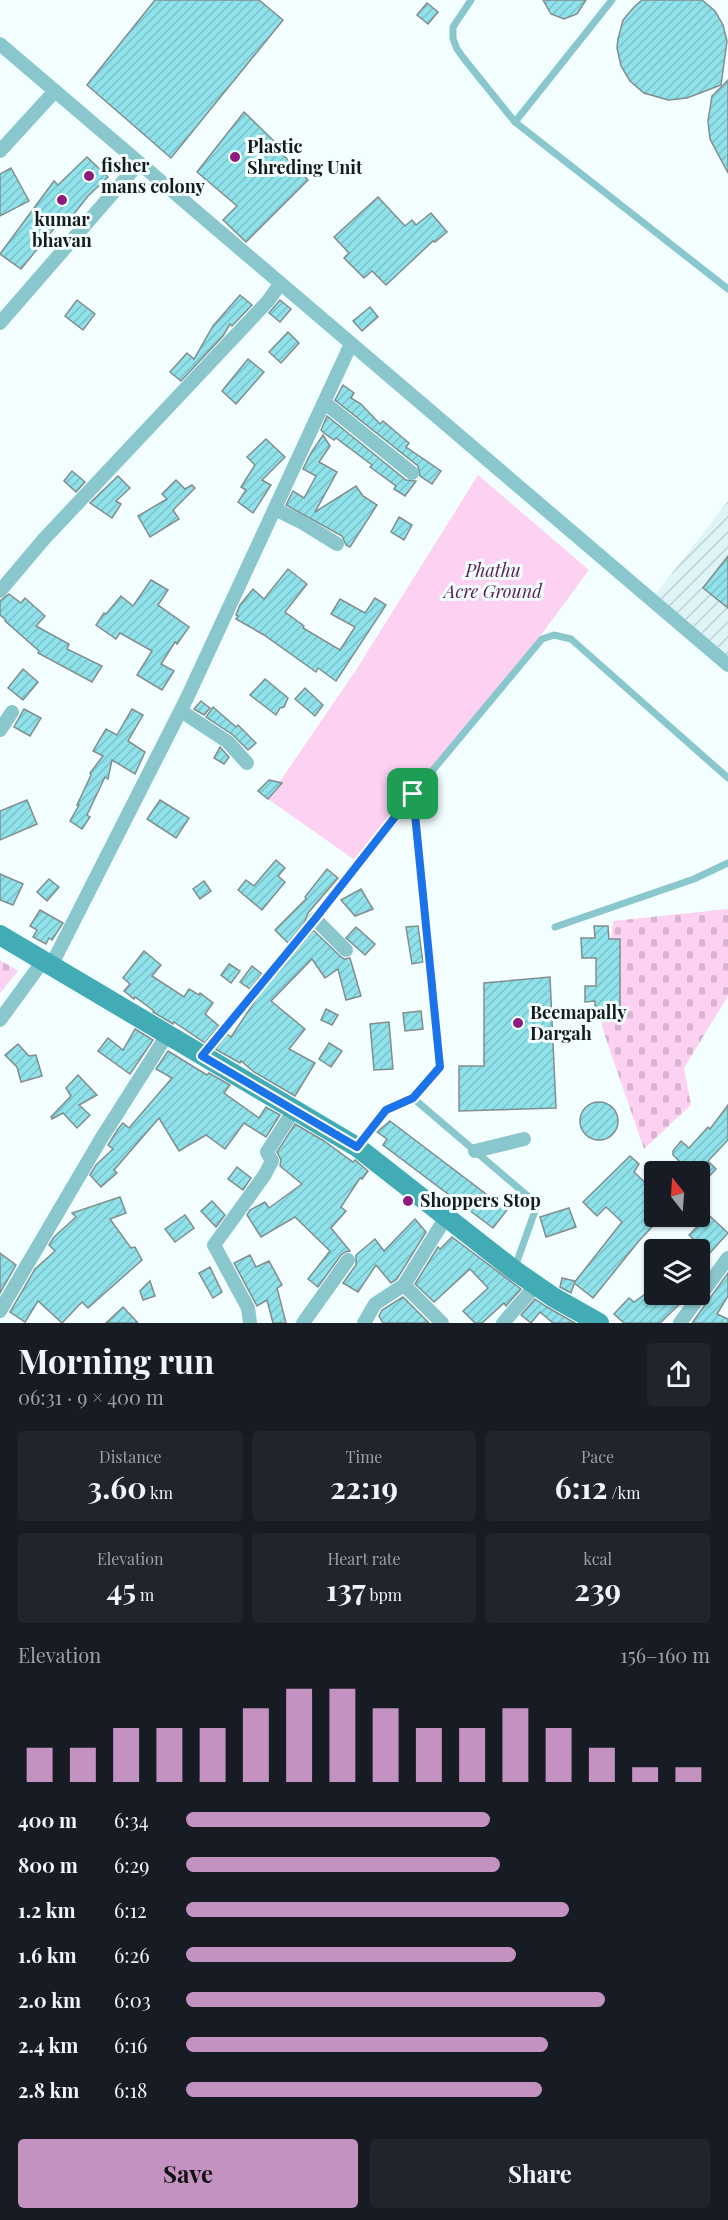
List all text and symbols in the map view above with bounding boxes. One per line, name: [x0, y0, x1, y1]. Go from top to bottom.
place label: Plastic Shreding Unit: [247, 134, 363, 179]
marker: Plastic Shreding Unit: [228, 150, 242, 164]
place label: fisher mans colony: [101, 153, 206, 198]
marker: fisher mans colony: [82, 169, 96, 183]
marker: kumar bhavan: [55, 193, 69, 207]
place label: kumar bhavan: [32, 207, 92, 252]
park label: Phathu Acre Ground: [442, 558, 543, 603]
pin: [387, 768, 438, 819]
icon: arrive: [396, 777, 429, 810]
place label: Beemapally Dargah: [530, 1000, 627, 1045]
marker: Beemapally Dargah: [511, 1016, 525, 1030]
north arrow: [644, 1161, 710, 1227]
map controls: [644, 1161, 710, 1305]
place label: Shoppers Stop: [420, 1188, 541, 1212]
marker: Shoppers Stop: [401, 1194, 415, 1208]
button: layers: [644, 1239, 710, 1305]
text: Morning run: [18, 1338, 214, 1382]
button: share: [647, 1343, 710, 1406]
text: 06:31 · 9 × 400 m: [18, 1383, 164, 1410]
text: Distance: [99, 1446, 162, 1467]
text: Time: [346, 1446, 382, 1467]
text: Pace: [581, 1446, 614, 1467]
text: 3.60: [88, 1467, 147, 1507]
text: 22:19: [330, 1467, 398, 1507]
text: 6:12: [555, 1467, 608, 1507]
text: km: [147, 1482, 173, 1503]
text: /km: [608, 1482, 641, 1503]
text: Elevation: [97, 1548, 164, 1569]
text: Heart rate: [327, 1548, 401, 1569]
text: kcal: [583, 1548, 612, 1569]
text: 45: [106, 1569, 136, 1609]
text: 137: [326, 1569, 366, 1609]
text: 239: [574, 1569, 621, 1609]
text: m: [136, 1584, 154, 1605]
text: bpm: [366, 1584, 402, 1605]
text: Elevation: [18, 1641, 101, 1668]
text: 156–160 m: [620, 1641, 710, 1668]
text: 400 m: [18, 1806, 77, 1833]
text: 6:34: [114, 1806, 149, 1833]
text: 800 m: [18, 1851, 78, 1878]
text: 6:29: [114, 1851, 149, 1878]
text: 1.2 km: [18, 1896, 76, 1923]
text: 6:12: [114, 1896, 147, 1923]
text: 1.6 km: [18, 1941, 77, 1968]
text: 6:26: [114, 1941, 150, 1968]
text: 2.0 km: [18, 1986, 81, 2013]
text: 6:03: [114, 1986, 151, 2013]
text: 2.4 km: [18, 2031, 78, 2058]
text: 6:16: [114, 2031, 147, 2058]
text: 2.8 km: [18, 2076, 79, 2103]
text: 6:18: [114, 2076, 147, 2103]
button: Save: [18, 2139, 358, 2208]
button: Share: [370, 2139, 710, 2208]

